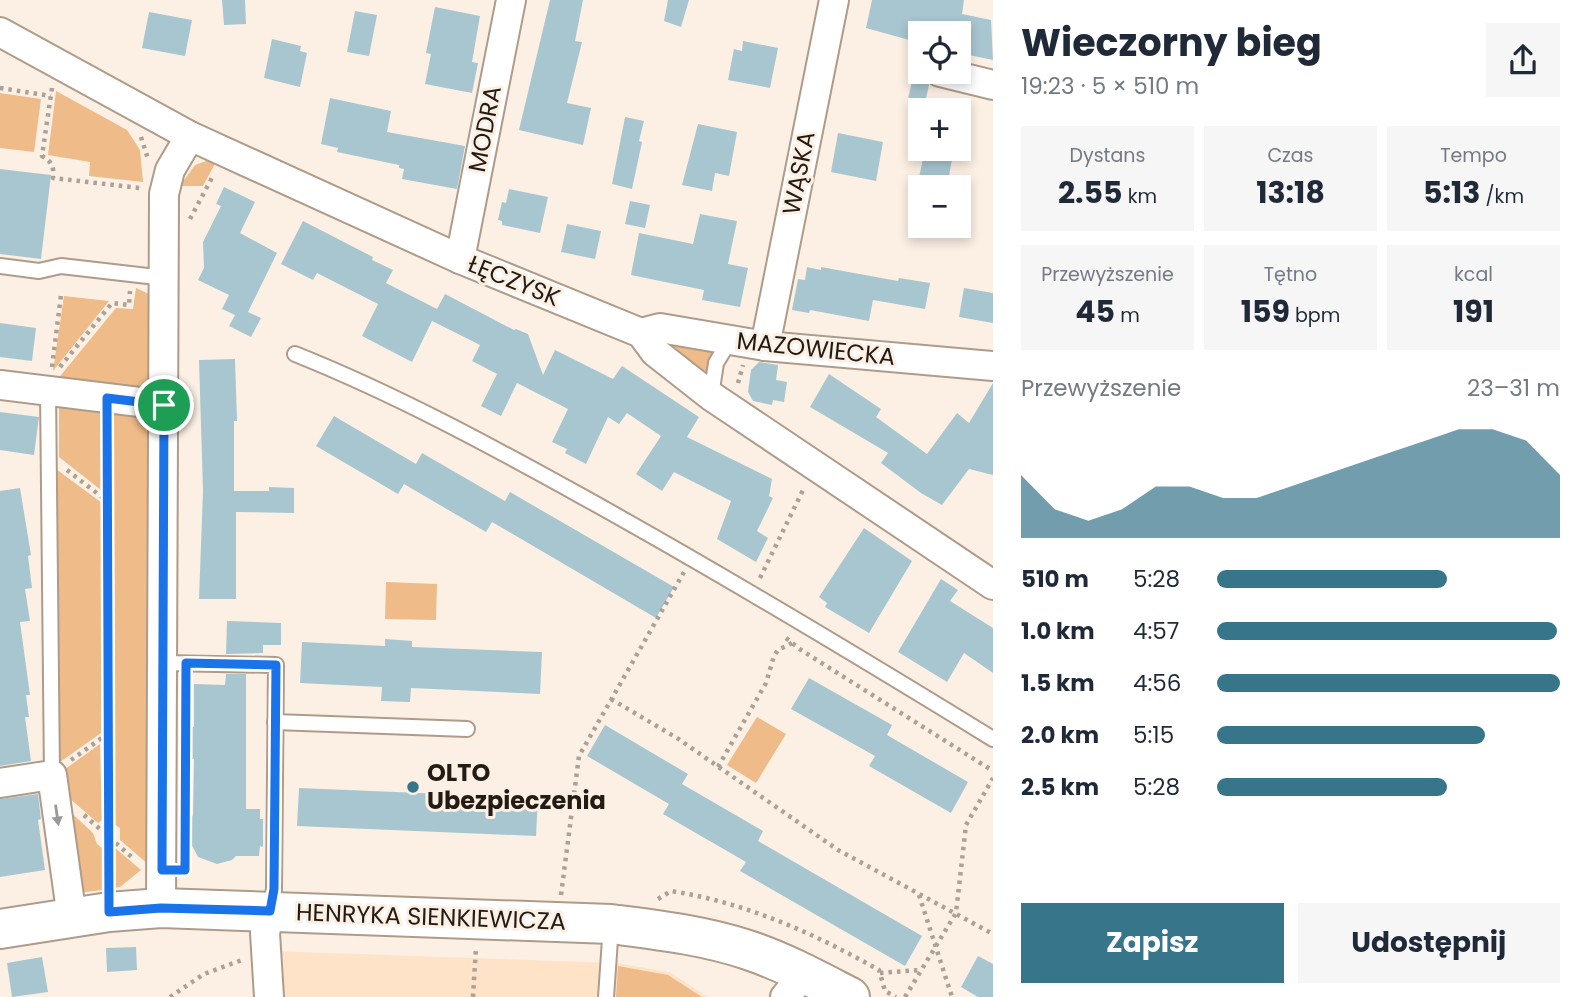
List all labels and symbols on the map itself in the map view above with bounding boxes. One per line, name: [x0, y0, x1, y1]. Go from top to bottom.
street label: MODRA: [460, 83, 509, 175]
street label: WĄSKA: [774, 128, 823, 217]
street label: ŁĘCZYSK: [463, 247, 565, 314]
street label: MAZOWIECKA: [735, 324, 897, 373]
pin: [134, 375, 194, 435]
place label: OLTO Ubezpieczenia: [427, 756, 606, 817]
marker: OLTO Ubezpieczenia: [405, 779, 421, 795]
one-way arrow: [51, 804, 62, 826]
street label: HENRYKA SIENKIEWICZA: [295, 895, 567, 938]

